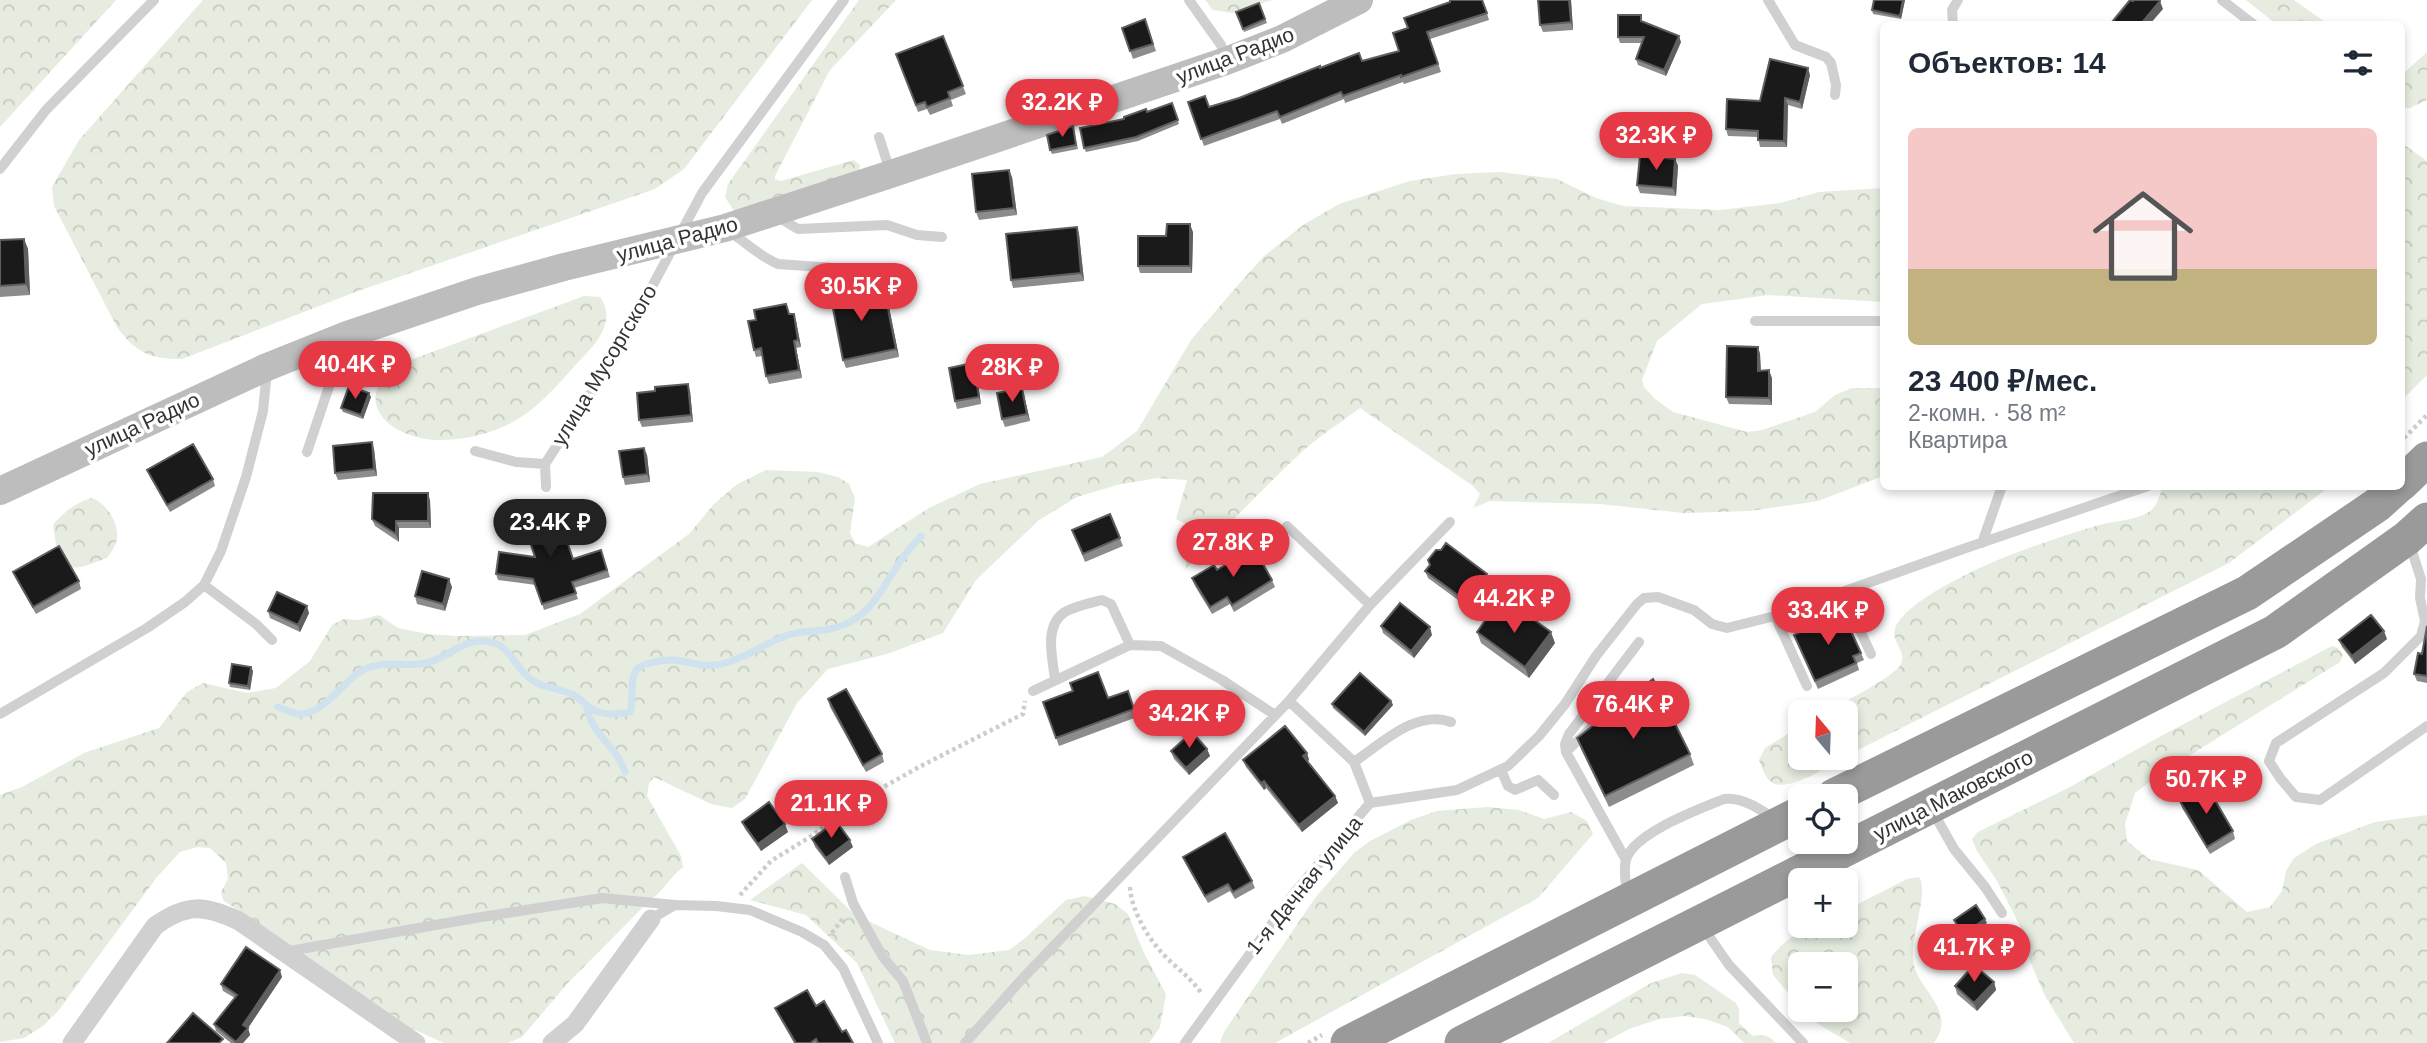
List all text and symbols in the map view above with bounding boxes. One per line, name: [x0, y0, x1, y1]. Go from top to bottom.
street label: улица Радио: [1173, 22, 1297, 88]
icon: filters: [2339, 44, 2377, 82]
text: Объектов: 14: [1908, 46, 2106, 79]
pin: 32.2K ₽: [997, 80, 1127, 139]
text: 32.2K ₽: [1021, 89, 1103, 115]
pin: 32.3K ₽: [1591, 113, 1721, 172]
text: 32.3K ₽: [1615, 122, 1697, 148]
icon: home: [2080, 173, 2206, 299]
street label: улица Радио: [614, 212, 740, 266]
pin: 30.5K ₽: [796, 264, 926, 323]
text: 30.5K ₽: [820, 273, 902, 299]
street label: улица Мусоргского: [547, 280, 661, 450]
pin: 40.4K ₽: [290, 342, 420, 401]
pin: 28K ₽: [963, 344, 1061, 404]
text: 40.4K ₽: [314, 351, 396, 377]
text: 28K ₽: [981, 354, 1043, 380]
text: 23 400 ₽/мес.: [1908, 364, 2097, 397]
street label: улица Радио: [81, 387, 203, 461]
text: 2-комн. · 58 m²: [1908, 400, 2066, 426]
text: Квартира: [1908, 427, 2007, 453]
pin: 23.4K ₽: [485, 500, 615, 559]
text: 23.4K ₽: [509, 509, 591, 535]
pin: 27.8K ₽: [1168, 520, 1298, 579]
text: 27.8K ₽: [1192, 529, 1274, 555]
pin: 44.2K ₽: [1449, 576, 1579, 635]
text: 44.2K ₽: [1473, 585, 1555, 611]
pin: 33.4K ₽: [1763, 588, 1893, 647]
text: 33.4K ₽: [1787, 597, 1869, 623]
pin: 76.4K ₽: [1568, 682, 1698, 741]
pin: 34.2K ₽: [1124, 690, 1254, 750]
text: 76.4K ₽: [1592, 691, 1674, 717]
text: 34.2K ₽: [1148, 700, 1230, 726]
north arrow: [1788, 700, 1858, 770]
map controls: [1788, 700, 1858, 1022]
street label: улица Маковского: [1870, 745, 2036, 845]
pin: 50.7K ₽: [2141, 756, 2271, 816]
text: 50.7K ₽: [2165, 766, 2247, 792]
pin: 21.1K ₽: [766, 780, 896, 840]
button: locate: [1788, 784, 1858, 854]
text: 21.1K ₽: [790, 790, 872, 816]
street label: 1-я Дачная улица: [1241, 811, 1367, 958]
button: +: [1788, 868, 1858, 938]
pin: 41.7K ₽: [1909, 925, 2039, 984]
text: 41.7K ₽: [1933, 934, 2015, 960]
button: −: [1788, 952, 1858, 1022]

